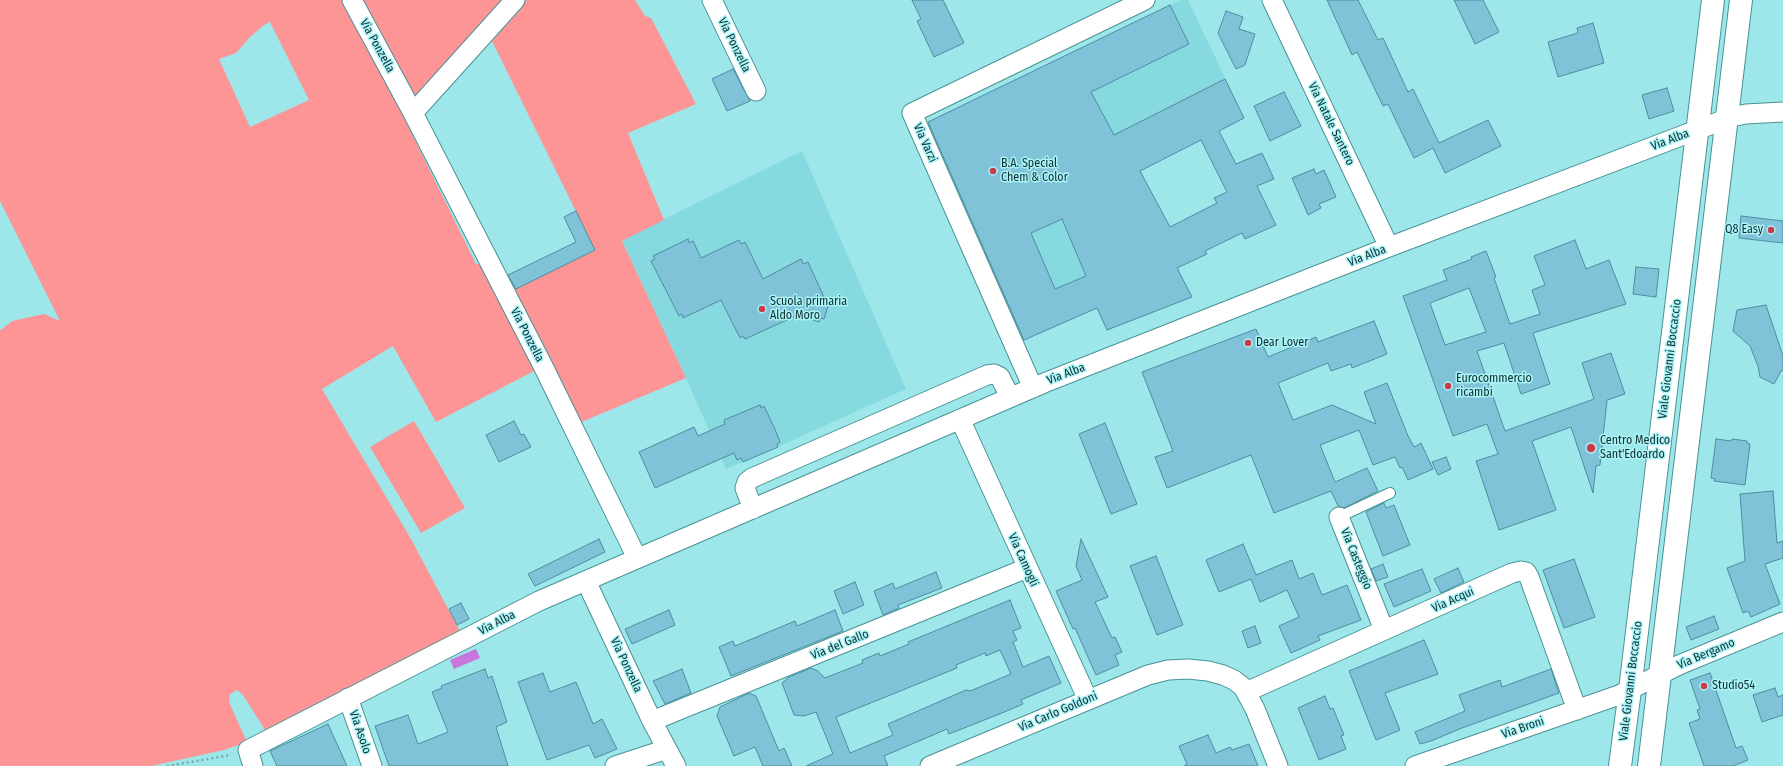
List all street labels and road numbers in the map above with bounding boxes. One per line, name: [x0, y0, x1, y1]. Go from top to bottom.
street label: Via Ponzella: [715, 15, 753, 75]
street label: Via Ponzella: [356, 17, 398, 75]
street label: Via Natale Santero: [1305, 80, 1357, 168]
street label: Via Varzi: [910, 121, 940, 165]
street label: Via Alba: [1649, 126, 1691, 154]
street label: Via Alba: [1346, 242, 1388, 270]
street label: Viale Giovanni Boccaccio: [1656, 298, 1684, 420]
street label: Via Ponzella: [507, 305, 547, 365]
street label: Via Alba: [1045, 360, 1087, 388]
street label: Via Casteggio: [1337, 526, 1375, 592]
street label: Via Camogli: [1005, 531, 1041, 589]
street label: Via Acqui: [1430, 584, 1476, 616]
street label: Via Alba: [476, 608, 518, 638]
street label: Viale Giovanni Boccaccio: [1617, 620, 1645, 742]
street label: Via del Gallo: [809, 627, 871, 663]
street label: Via Ponzella: [607, 635, 645, 695]
street label: Via Bergamo: [1675, 635, 1737, 673]
street label: Via Carlo Goldoni: [1016, 689, 1100, 735]
street label: Via Asolo: [346, 708, 374, 756]
street label: Via Broni: [1500, 714, 1546, 742]

